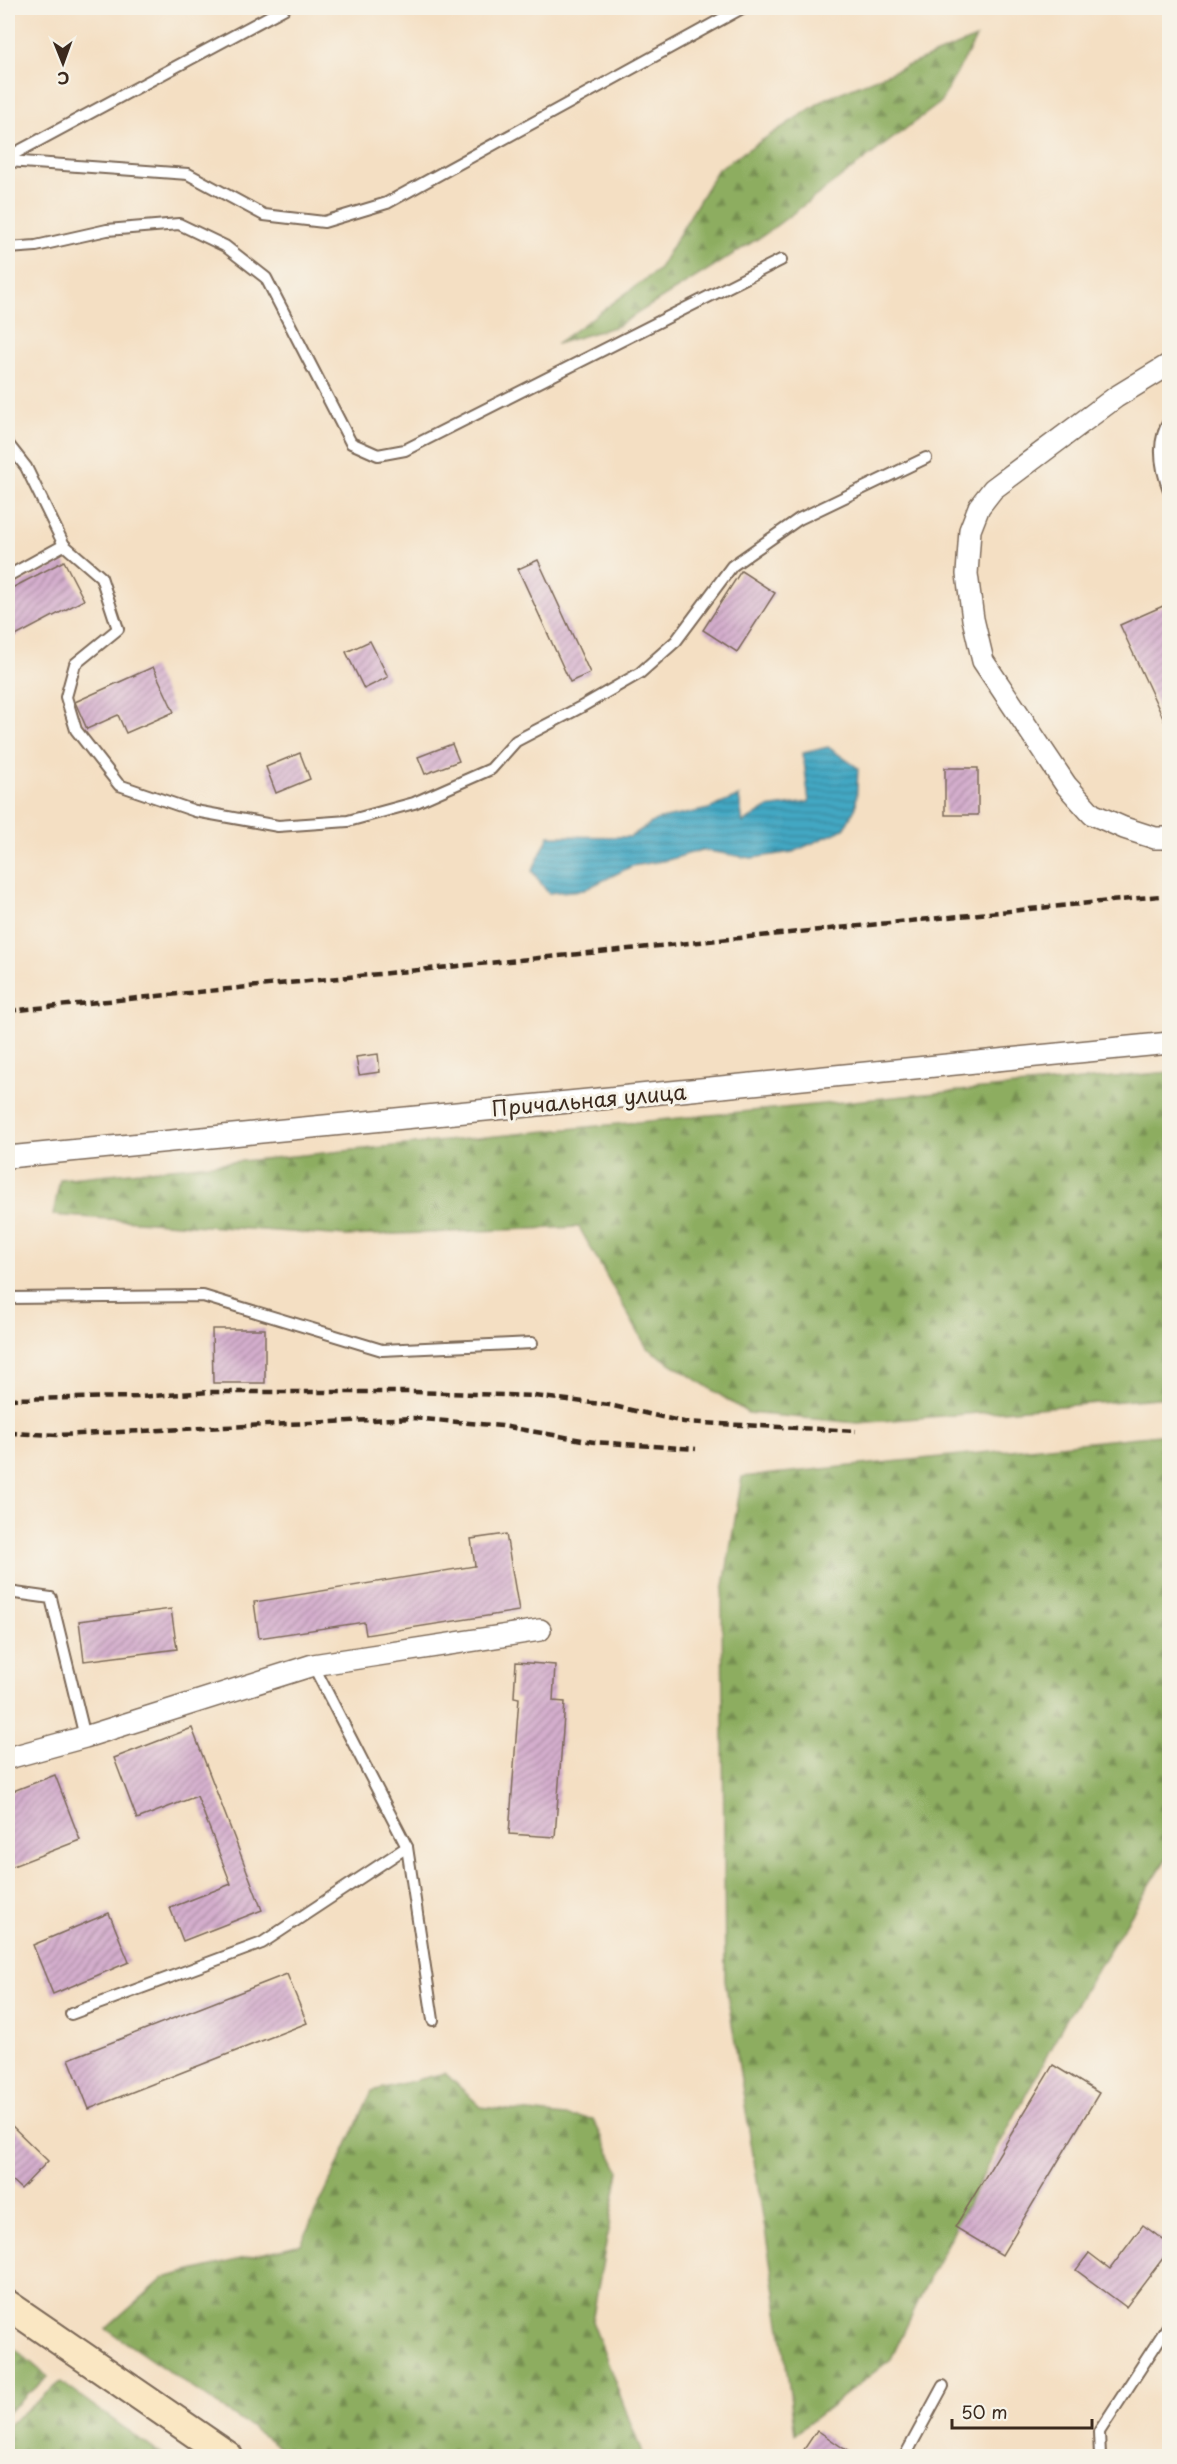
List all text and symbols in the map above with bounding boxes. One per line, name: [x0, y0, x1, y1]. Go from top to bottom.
north arrow: [33, 33, 93, 93]
text: С: [57, 67, 70, 91]
street label: Причальная улица: [490, 1074, 688, 1123]
scale bar: [952, 2392, 1092, 2430]
text: 50 m: [961, 2398, 1008, 2425]

